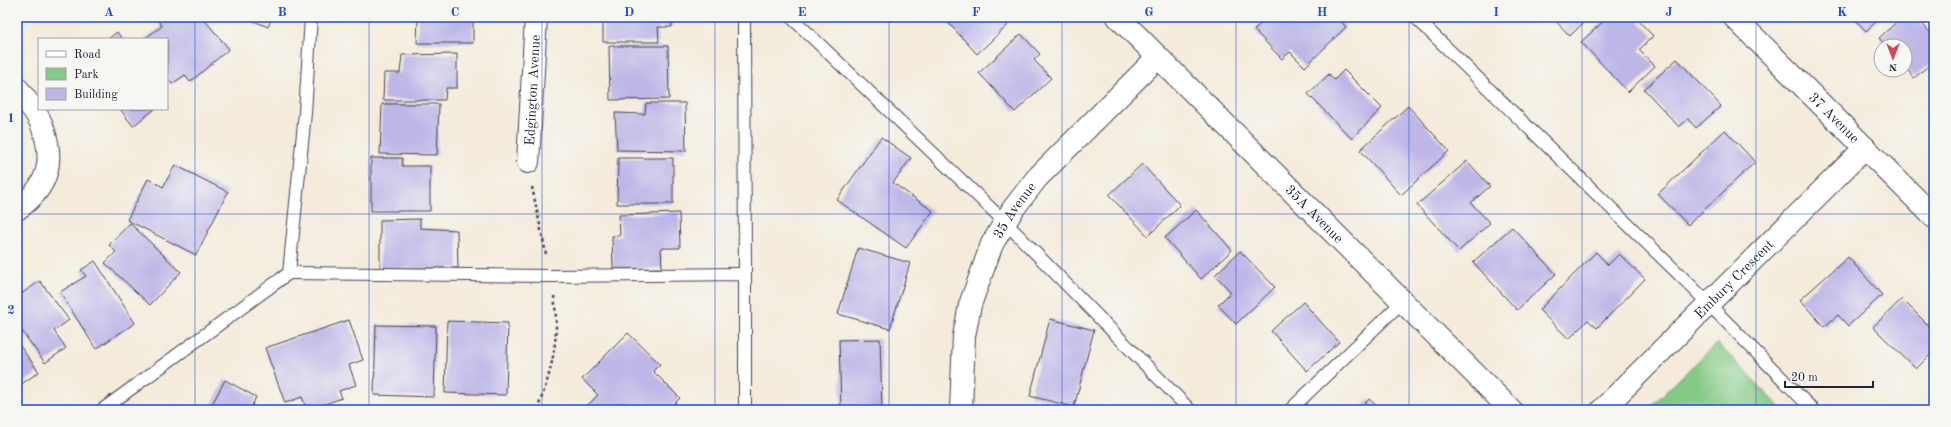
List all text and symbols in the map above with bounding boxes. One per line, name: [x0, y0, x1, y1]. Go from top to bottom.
text: A: [104, 6, 114, 19]
text: B: [277, 6, 287, 19]
text: C: [451, 6, 459, 19]
text: D: [624, 6, 634, 19]
text: E: [798, 6, 807, 19]
text: F: [972, 6, 981, 19]
text: G: [1144, 6, 1154, 19]
text: H: [1317, 6, 1328, 19]
text: I: [1493, 6, 1499, 19]
text: J: [1665, 6, 1673, 19]
text: K: [1837, 6, 1847, 19]
street label: Edgington Avenue: [523, 34, 543, 146]
legend: [38, 38, 168, 110]
north arrow: [1873, 38, 1913, 78]
text: Road: [74, 49, 101, 61]
text: N: [1888, 61, 1897, 72]
text: Park: [74, 69, 99, 81]
text: Building: [74, 89, 118, 101]
street label: 37 Avenue: [1806, 90, 1862, 146]
text: 1: [7, 112, 15, 125]
street label: 35 Avenue: [991, 180, 1039, 241]
street label: 35A Avenue: [1282, 183, 1345, 246]
street label: Embury Crescent: [1692, 237, 1777, 322]
text: 2: [7, 304, 15, 317]
scale bar: [1785, 363, 1873, 389]
text: 20 m: [1791, 372, 1818, 384]

